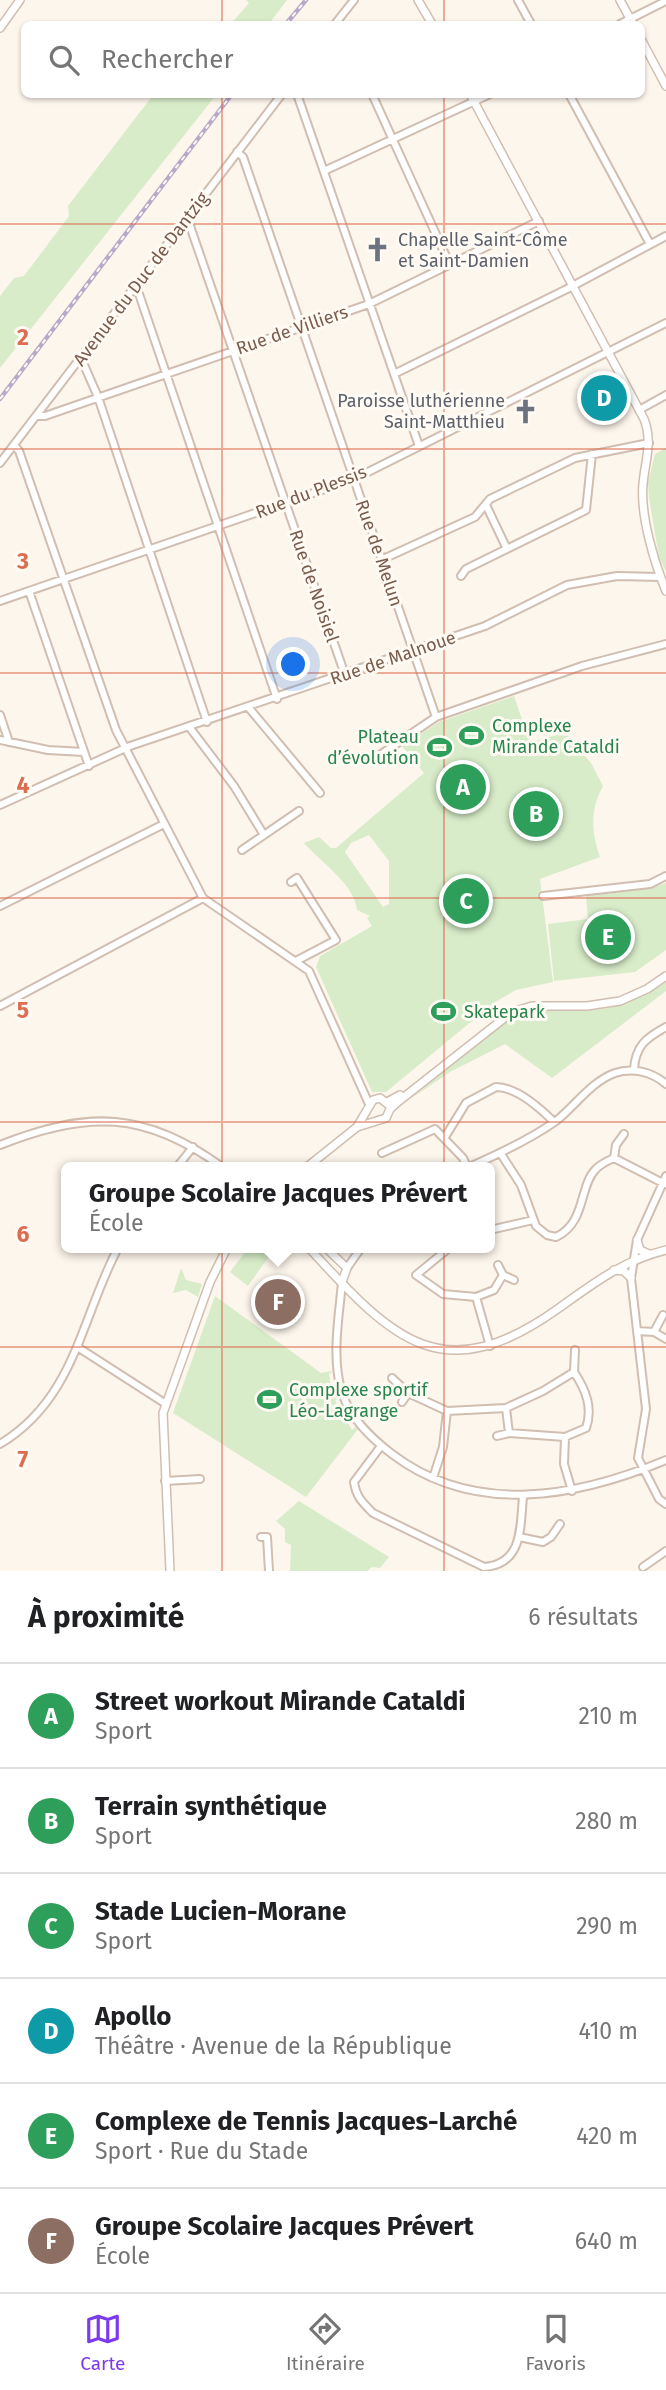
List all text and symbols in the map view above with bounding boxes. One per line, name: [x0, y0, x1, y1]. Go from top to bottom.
search box: [21, 21, 645, 98]
icon: search: [45, 41, 83, 79]
text: Rechercher: [101, 44, 233, 75]
street label: Avenue du Duc de Dantzig: [68, 187, 214, 370]
place label: Chapelle Saint-Côme et Saint-Damien: [398, 229, 568, 272]
church icon: Chapelle Saint-Côme et Saint-Damien: [364, 236, 392, 264]
street label: Rue de Villiers: [233, 301, 351, 359]
text: 2: [17, 323, 29, 351]
pin: D: [581, 372, 627, 424]
place label: Paroisse luthérienne Saint-Matthieu: [337, 390, 505, 433]
church icon: Paroisse luthérienne Saint-Matthieu: [511, 397, 539, 425]
street label: Rue du Plessis: [252, 461, 370, 523]
street label: Rue de Melun: [350, 497, 408, 609]
street label: Rue de Noisiel: [284, 527, 344, 645]
text: 3: [16, 547, 29, 575]
street label: Rue de Malnoue: [327, 626, 459, 690]
your location: [276, 647, 310, 681]
place label: Complexe Mirande Cataldi: [492, 715, 620, 758]
sports icon: Complexe Mirande Cataldi: [458, 722, 486, 750]
place label: Plateau d’évolution: [327, 726, 419, 769]
sports icon: Plateau d’évolution: [425, 733, 453, 761]
pin: A: [440, 761, 486, 813]
text: 4: [17, 771, 30, 799]
pin: B: [513, 788, 559, 840]
pin: C: [443, 875, 489, 927]
pin: E: [585, 911, 631, 963]
text: 5: [17, 996, 29, 1024]
sports icon: Skatepark: [430, 998, 458, 1026]
place label: Skatepark: [464, 1001, 546, 1023]
popup: [61, 1162, 495, 1253]
text: Groupe Scolaire Jacques Prévert: [89, 1178, 467, 1209]
text: École: [89, 1209, 144, 1237]
text: 6: [17, 1220, 30, 1248]
pin: F: [255, 1276, 301, 1328]
place label: Complexe sportif Léo-Lagrange: [289, 1379, 429, 1422]
sports icon: Complexe sportif Léo-Lagrange: [255, 1386, 283, 1414]
text: 7: [18, 1445, 29, 1473]
text: À proximité: [28, 1599, 184, 1635]
text: 6 résultats: [528, 1603, 638, 1631]
text: Street workout Mirande Cataldi: [95, 1686, 466, 1717]
text: A: [44, 1702, 58, 1730]
text: 210 m: [579, 1702, 638, 1730]
text: Sport: [95, 1717, 152, 1745]
text: Terrain synthétique: [95, 1791, 327, 1822]
text: B: [44, 1807, 58, 1835]
text: 280 m: [575, 1807, 638, 1835]
text: Sport: [95, 1822, 152, 1850]
text: Stade Lucien-Morane: [95, 1896, 346, 1927]
text: C: [44, 1912, 58, 1940]
text: 290 m: [576, 1912, 638, 1940]
text: Sport: [95, 1927, 152, 1955]
text: Apollo: [95, 2001, 172, 2032]
text: D: [44, 2017, 58, 2045]
text: 410 m: [578, 2017, 638, 2045]
text: Théâtre · Avenue de la République: [95, 2032, 452, 2060]
text: Complexe de Tennis Jacques-Larché: [95, 2106, 517, 2137]
text: E: [45, 2122, 57, 2150]
text: 420 m: [576, 2122, 638, 2150]
text: Sport · Rue du Stade: [95, 2137, 308, 2165]
text: Groupe Scolaire Jacques Prévert: [95, 2211, 474, 2242]
text: F: [45, 2227, 57, 2255]
text: 640 m: [575, 2227, 638, 2255]
text: École: [95, 2242, 150, 2270]
tab: Carte: [80, 2310, 125, 2375]
tab: Itinéraire: [286, 2310, 365, 2375]
tab: Favoris: [525, 2310, 586, 2375]

